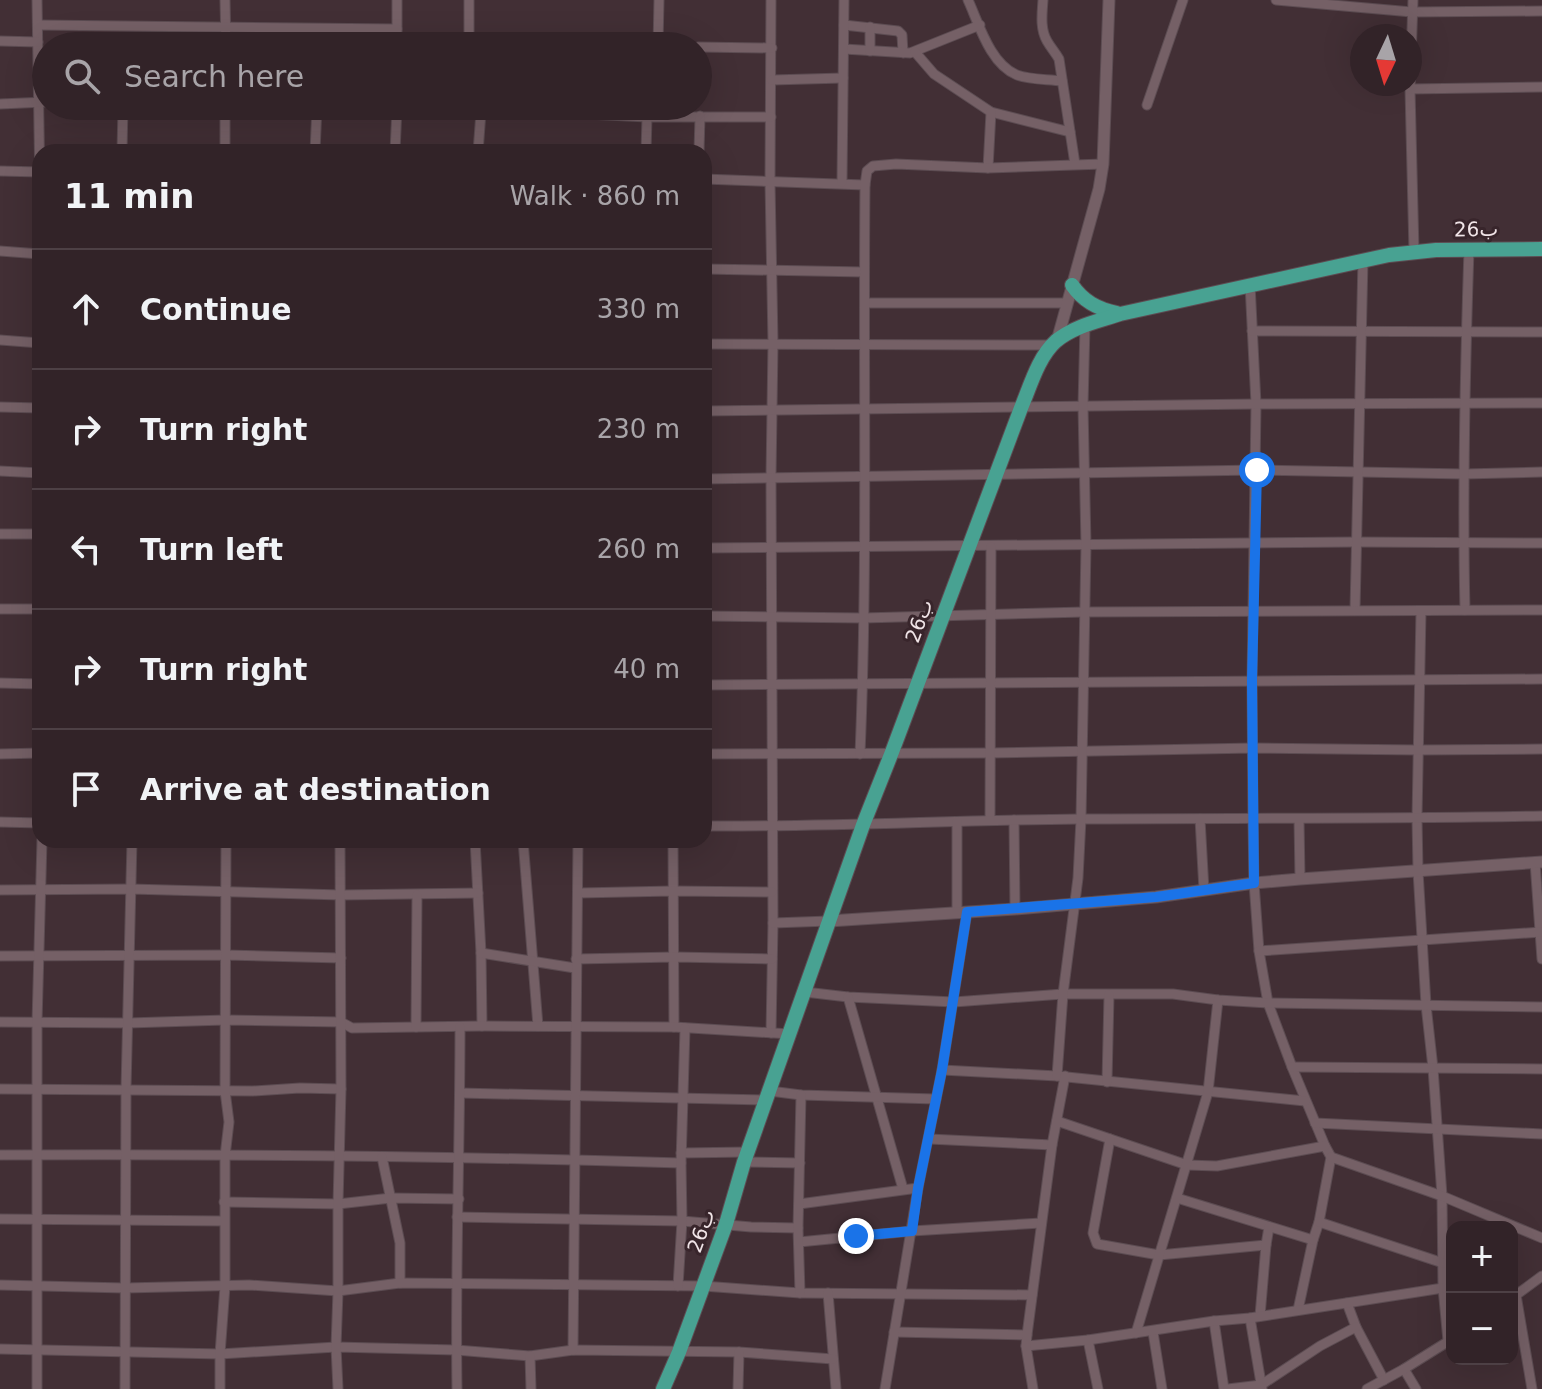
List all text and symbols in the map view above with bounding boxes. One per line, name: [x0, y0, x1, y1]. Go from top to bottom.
north arrow: [1350, 24, 1422, 96]
search box: [32, 32, 712, 120]
icon: search: [60, 54, 104, 98]
text: Search here: [124, 59, 304, 94]
text: 11 min: [64, 176, 194, 216]
text: Walk · 860 m: [510, 181, 680, 211]
street label: 26ب: [1454, 217, 1498, 241]
icon: ahead: [64, 287, 108, 331]
text: Continue: [140, 292, 292, 327]
text: 330 m: [597, 294, 680, 324]
icon: right: [64, 407, 108, 451]
text: Turn right: [140, 412, 307, 447]
text: 230 m: [597, 414, 680, 444]
route start: [1239, 452, 1275, 488]
icon: left: [64, 527, 108, 571]
text: Turn left: [140, 532, 283, 567]
text: 260 m: [597, 534, 680, 564]
street label: 26ب: [900, 596, 938, 646]
icon: right: [64, 647, 108, 691]
text: Turn right: [140, 652, 307, 687]
text: 40 m: [613, 654, 680, 684]
icon: arrive: [64, 767, 108, 811]
text: Arrive at destination: [140, 772, 491, 807]
street label: 26ب: [682, 1206, 720, 1256]
route end: [838, 1218, 874, 1254]
map controls: [1446, 1221, 1518, 1365]
button: +: [1446, 1221, 1518, 1293]
button: −: [1446, 1293, 1518, 1365]

